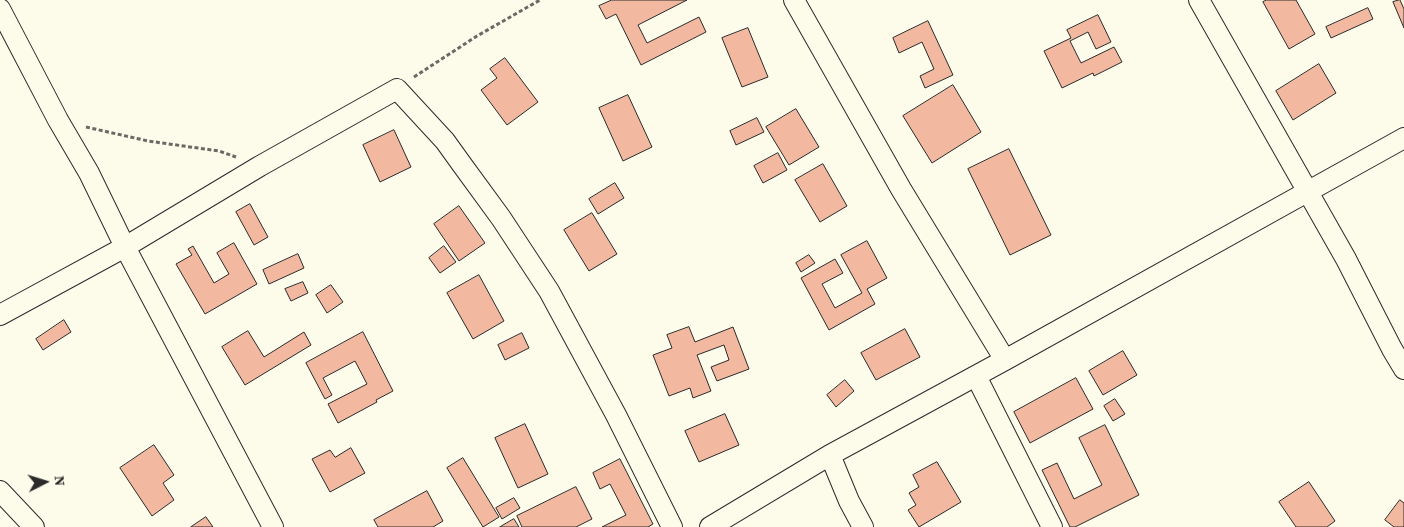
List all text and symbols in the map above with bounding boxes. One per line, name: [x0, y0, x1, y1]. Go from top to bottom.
north arrow: [20, 457, 70, 507]
text: N: [50, 475, 70, 487]

